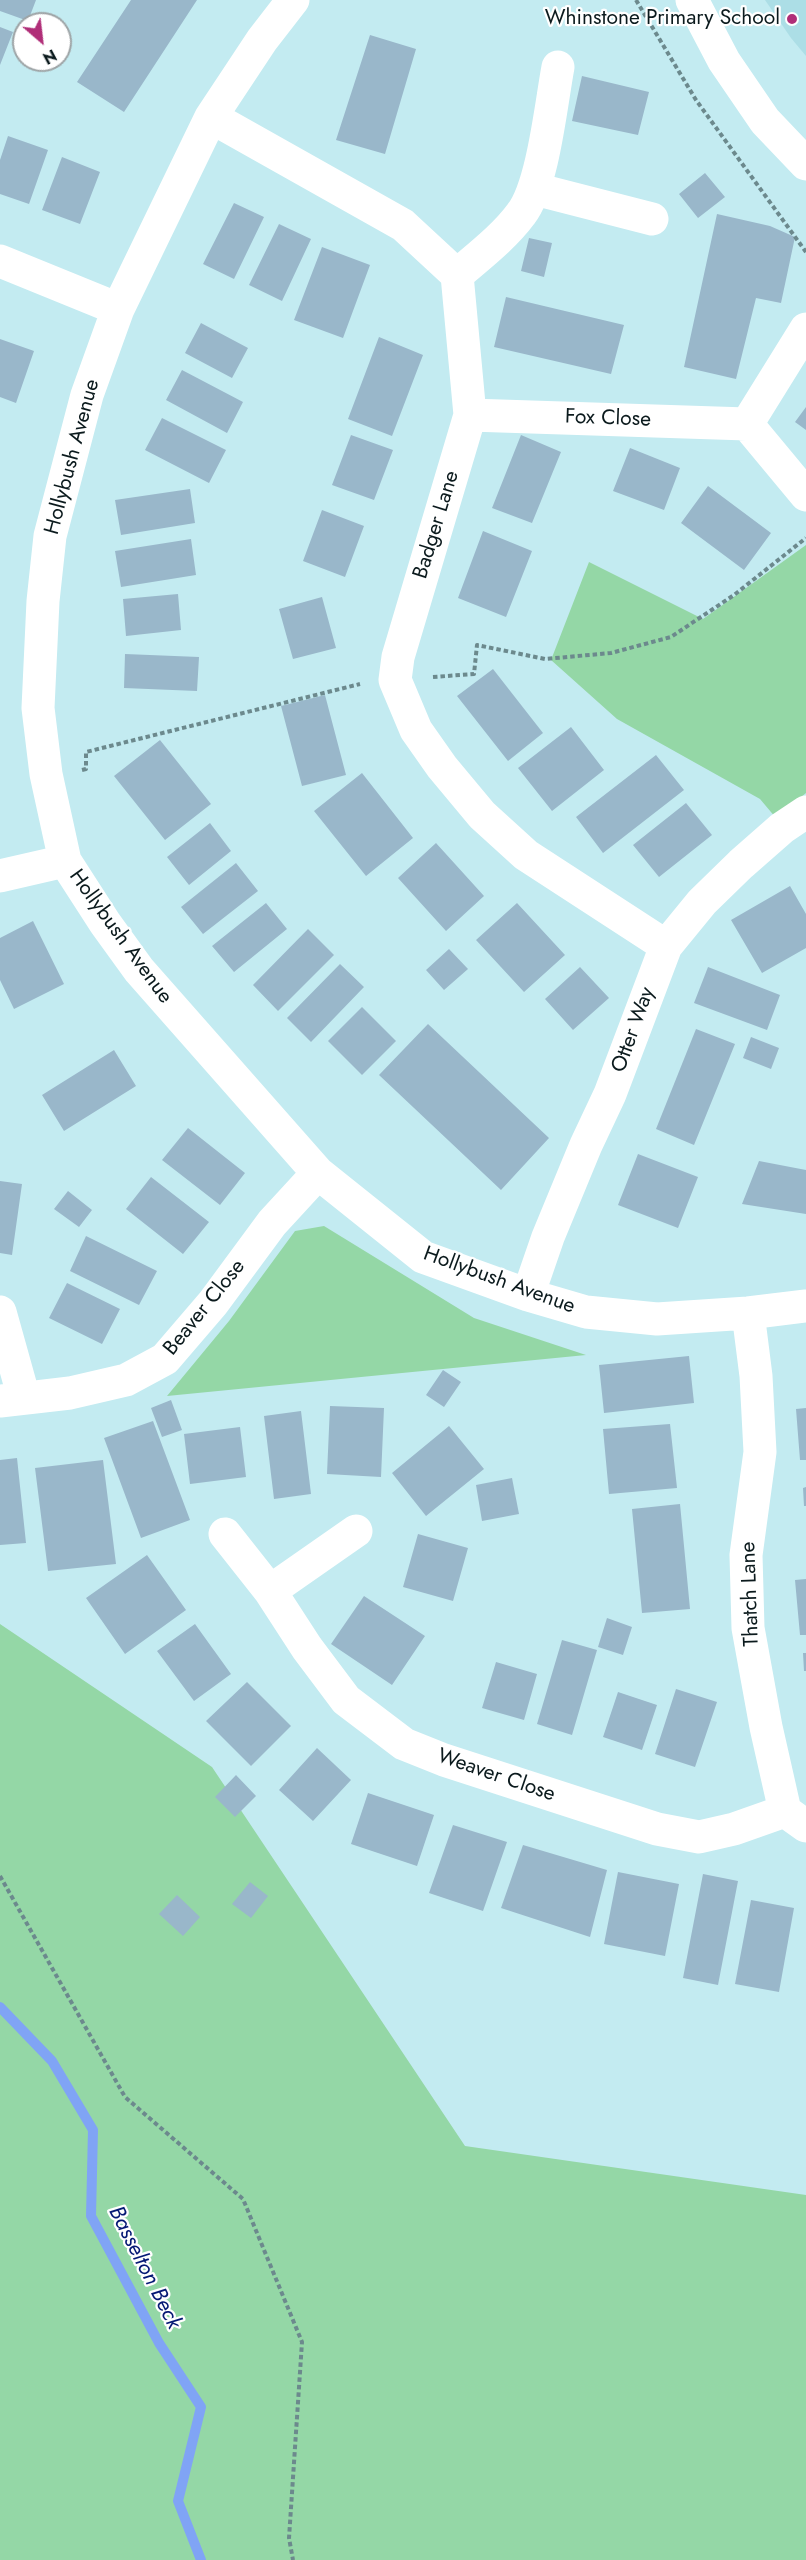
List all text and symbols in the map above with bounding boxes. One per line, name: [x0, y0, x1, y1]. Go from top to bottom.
place label: Whinstone Primary School: [545, 6, 780, 32]
north arrow: [12, 12, 72, 72]
marker: Whinstone Primary School: [785, 12, 799, 26]
text: N: [39, 43, 61, 70]
street label: Hollybush Avenue: [40, 377, 106, 537]
street label: Fox Close: [565, 405, 651, 433]
street label: Badger Lane: [409, 468, 465, 582]
street label: Hollybush Avenue: [63, 865, 177, 1009]
street label: Otter Way: [607, 984, 661, 1076]
street label: Hollybush Avenue: [420, 1242, 578, 1320]
street label: Beaver Close: [159, 1255, 251, 1361]
street label: Thatch Lane: [737, 1541, 765, 1647]
street label: Weaver Close: [434, 1744, 558, 1808]
water label: Basselton Beck: [102, 2202, 186, 2334]

